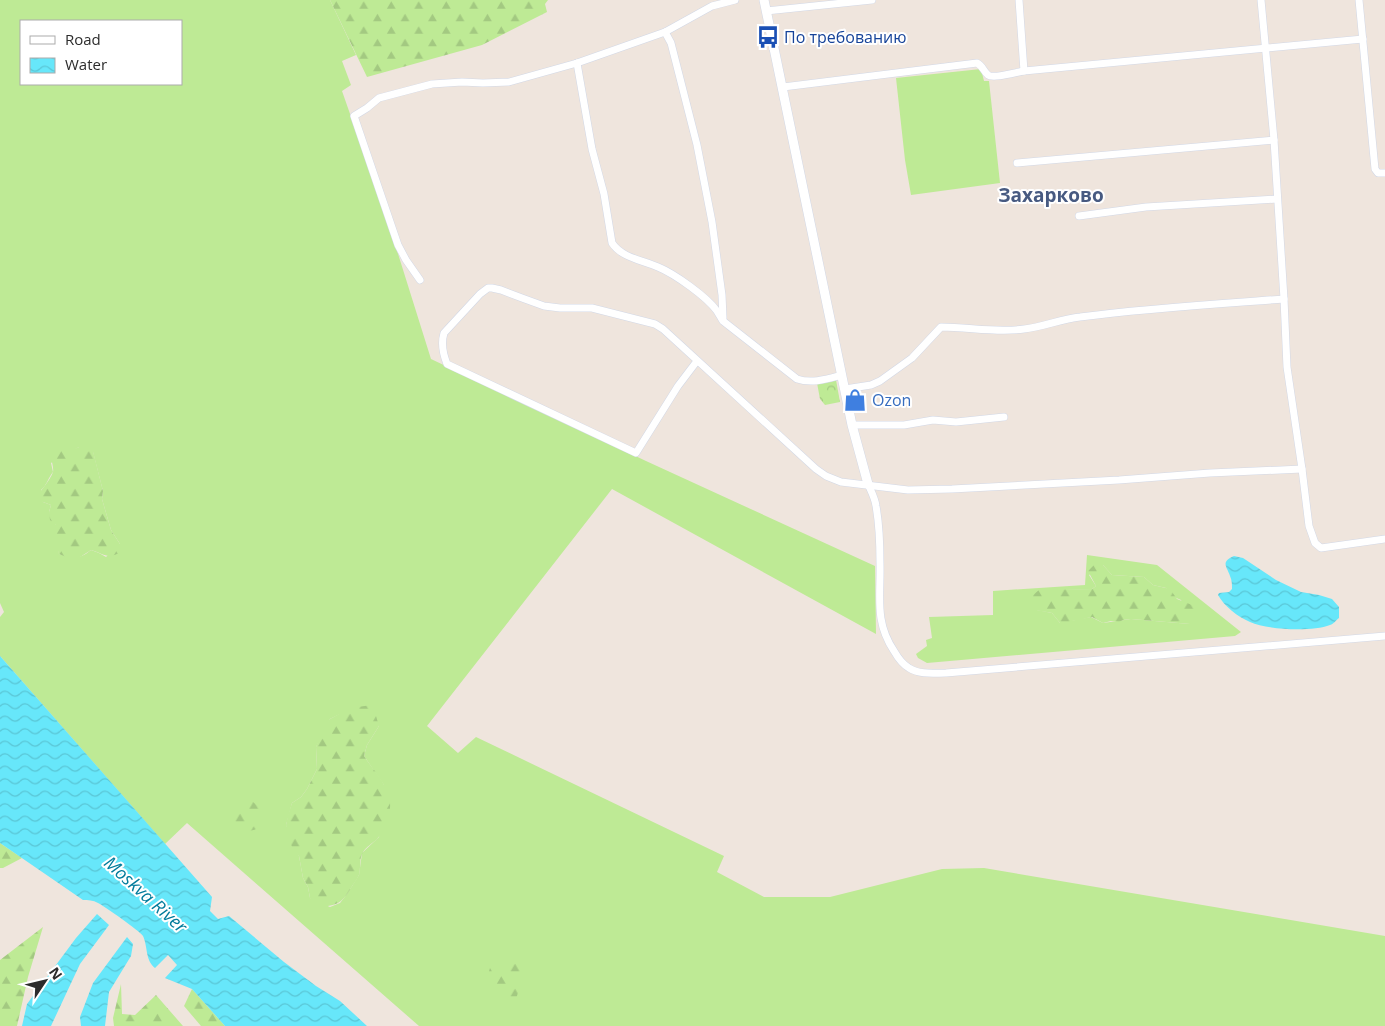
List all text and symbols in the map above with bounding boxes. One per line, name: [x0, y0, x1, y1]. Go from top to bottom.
legend: [20, 20, 182, 85]
bus stop icon: По требованию: [755, 24, 781, 50]
place label: По требованию: [784, 26, 907, 48]
text: Road: [65, 29, 101, 49]
text: Water: [65, 54, 107, 74]
district label: Захарково: [998, 182, 1104, 208]
shop icon: Ozon: [842, 387, 868, 413]
place label: Ozon: [872, 389, 911, 411]
water label: Moskva River: [99, 850, 193, 938]
north arrow: [20, 956, 70, 1006]
text: N: [45, 963, 67, 983]

